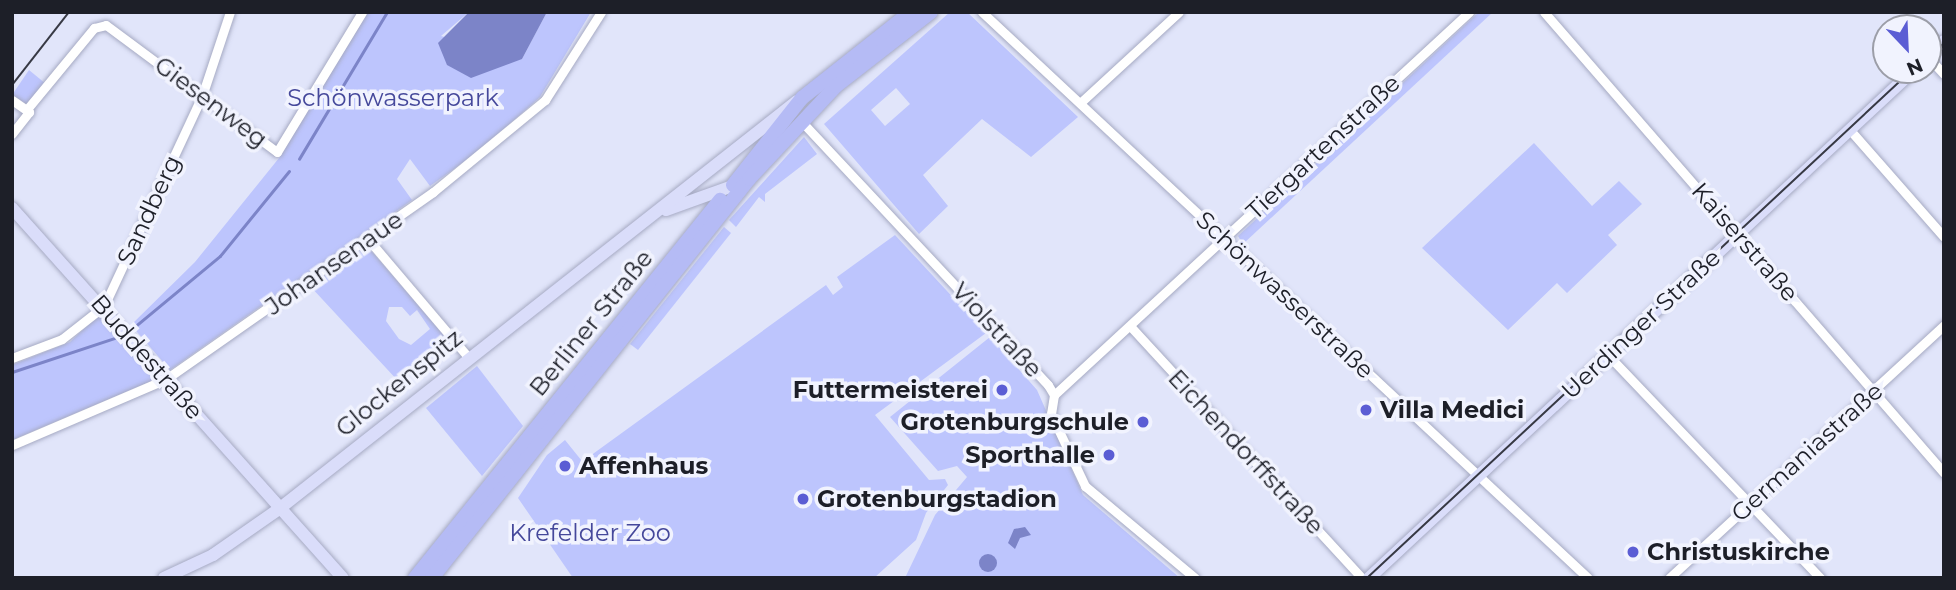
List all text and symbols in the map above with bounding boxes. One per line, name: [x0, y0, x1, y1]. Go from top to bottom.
north arrow: [1872, 14, 1942, 84]
street label: Giesenweg: [149, 50, 273, 154]
text: N: [1903, 53, 1926, 81]
street label: Tiergartenstraße: [1240, 68, 1406, 226]
park label: Schönwasserpark: [287, 84, 499, 112]
street label: Sandberg: [111, 150, 187, 270]
street label: Kaiserstraße: [1686, 177, 1804, 307]
street label: Johansenaue: [260, 205, 408, 321]
street label: Schönwasserstraße: [1190, 205, 1380, 385]
street label: Uerdinger Straße: [1556, 243, 1726, 405]
street label: Berliner Straße: [523, 244, 659, 402]
street label: Violstraße: [946, 277, 1048, 383]
street label: Buddestraße: [85, 289, 209, 425]
street label: Glockenspitz: [330, 323, 468, 443]
street label: Eichendorffstraße: [1162, 364, 1330, 540]
place label: Futtermeisterei: [793, 376, 988, 404]
street label: Germaniastraße: [1725, 376, 1889, 528]
marker: Futtermeisterei: [994, 382, 1010, 398]
place label: Villa Medici: [1380, 396, 1524, 424]
marker: Villa Medici: [1358, 402, 1374, 418]
place label: Grotenburgschule: [901, 408, 1129, 436]
marker: Grotenburgschule: [1135, 414, 1151, 430]
place label: Sporthalle: [965, 441, 1095, 469]
marker: Sporthalle: [1101, 447, 1117, 463]
place label: Affenhaus: [579, 452, 708, 480]
marker: Affenhaus: [557, 458, 573, 474]
place label: Grotenburgstadion: [817, 485, 1057, 513]
marker: Grotenburgstadion: [795, 491, 811, 507]
park label: Krefelder Zoo: [509, 519, 671, 547]
place label: Christuskirche: [1647, 538, 1830, 566]
marker: Christuskirche: [1625, 544, 1641, 560]

